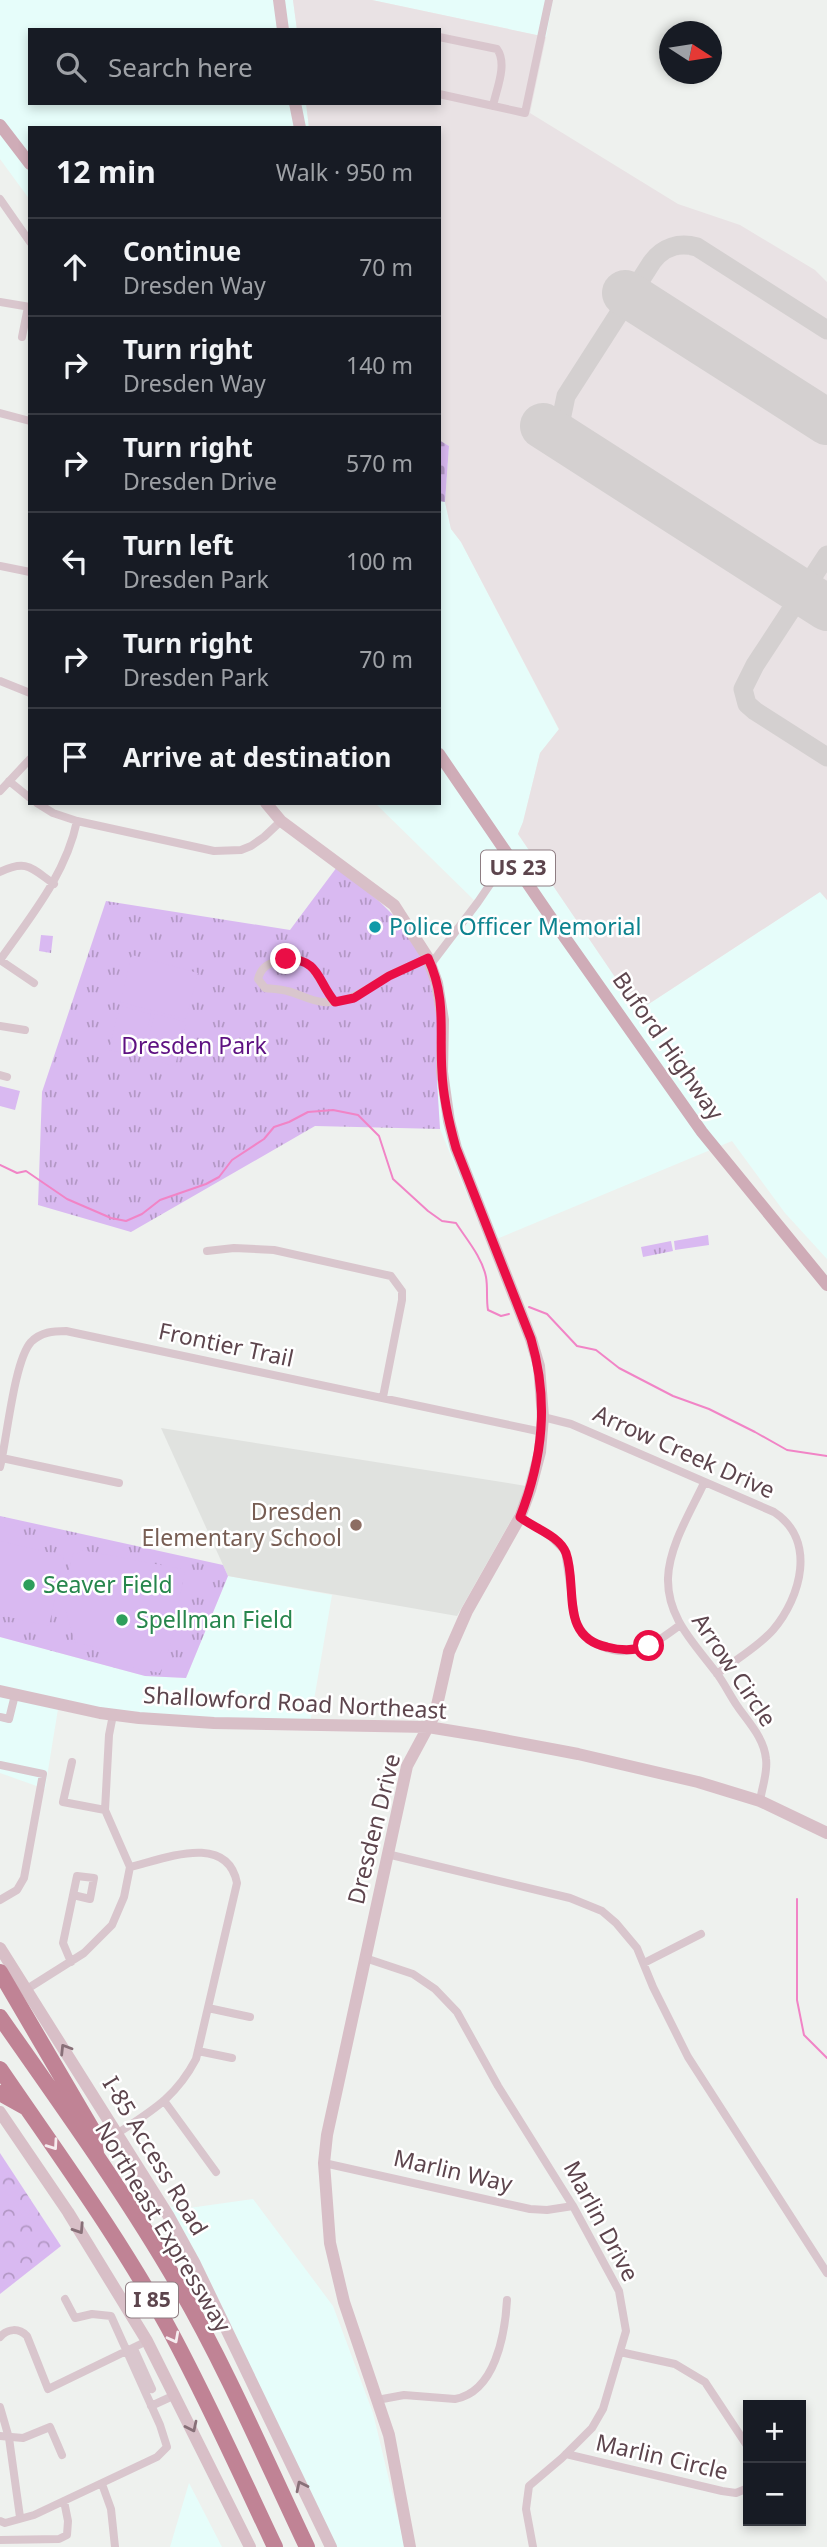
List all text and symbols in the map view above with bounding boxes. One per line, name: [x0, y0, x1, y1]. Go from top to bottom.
north arrow: [659, 21, 722, 84]
search box: [28, 28, 441, 105]
icon: search: [52, 48, 90, 86]
text: Search here: [108, 49, 253, 85]
text: 12 min: [56, 151, 156, 192]
text: Walk · 950 m: [276, 156, 413, 188]
text: Continue: [123, 233, 241, 269]
icon: ahead: [56, 248, 94, 286]
text: 70 m: [359, 251, 413, 283]
text: Dresden Way: [123, 269, 266, 301]
text: Turn right: [123, 331, 253, 367]
icon: right: [56, 346, 94, 384]
text: 140 m: [346, 349, 413, 381]
text: Dresden Way: [123, 367, 266, 399]
text: Turn right: [123, 429, 253, 465]
icon: right: [56, 444, 94, 482]
text: 570 m: [346, 447, 413, 479]
text: Dresden Drive: [123, 465, 277, 497]
text: Turn left: [123, 527, 234, 563]
icon: left: [56, 542, 94, 580]
text: 100 m: [346, 545, 413, 577]
text: Dresden Park: [123, 563, 269, 595]
text: Turn right: [123, 625, 253, 661]
icon: right: [56, 640, 94, 678]
text: 70 m: [359, 643, 413, 675]
text: Dresden Park: [123, 661, 269, 693]
icon: arrive: [56, 738, 94, 776]
text: Arrive at destination: [123, 739, 392, 775]
road number: US 23: [481, 850, 555, 886]
place label: Police Officer Memorial: [389, 910, 641, 942]
marker: Police Officer Memorial: [367, 919, 383, 935]
route end: [270, 943, 301, 974]
street label: Buford Highway: [606, 965, 732, 1126]
park label: Dresden Park: [121, 1029, 268, 1061]
street label: Frontier Trail: [156, 1314, 297, 1374]
street label: Arrow Creek Drive: [589, 1397, 780, 1505]
place label: Dresden Elementary School: [142, 1495, 342, 1553]
marker: Dresden Elementary School: [348, 1517, 364, 1533]
place label: Seaver Field: [43, 1568, 173, 1600]
marker: Seaver Field: [21, 1577, 37, 1593]
place label: Spellman Field: [136, 1603, 293, 1635]
street label: Arrow Circle: [685, 1607, 784, 1732]
marker: Spellman Field: [114, 1612, 130, 1628]
route start: [633, 1630, 664, 1661]
street label: Shallowford Road Northeast: [142, 1678, 448, 1726]
street label: Dresden Drive: [339, 1750, 407, 1907]
one-way arrow: [61, 2044, 74, 2057]
street label: I-85 Access Road: [96, 2070, 216, 2241]
street label: Northeast Expressway: [88, 2115, 240, 2338]
one-way arrow: [45, 2137, 57, 2150]
street label: Marlin Way: [391, 2141, 516, 2199]
street label: Marlin Drive: [557, 2155, 647, 2286]
one-way arrow: [71, 2222, 84, 2235]
road number: I 85: [126, 2282, 178, 2318]
one-way arrow: [165, 2331, 179, 2343]
map controls: [743, 2400, 806, 2526]
button: +: [743, 2400, 806, 2463]
one-way arrow: [183, 2420, 197, 2432]
street label: Marlin Circle: [593, 2425, 731, 2487]
button: −: [743, 2463, 806, 2526]
one-way arrow: [296, 2481, 310, 2493]

